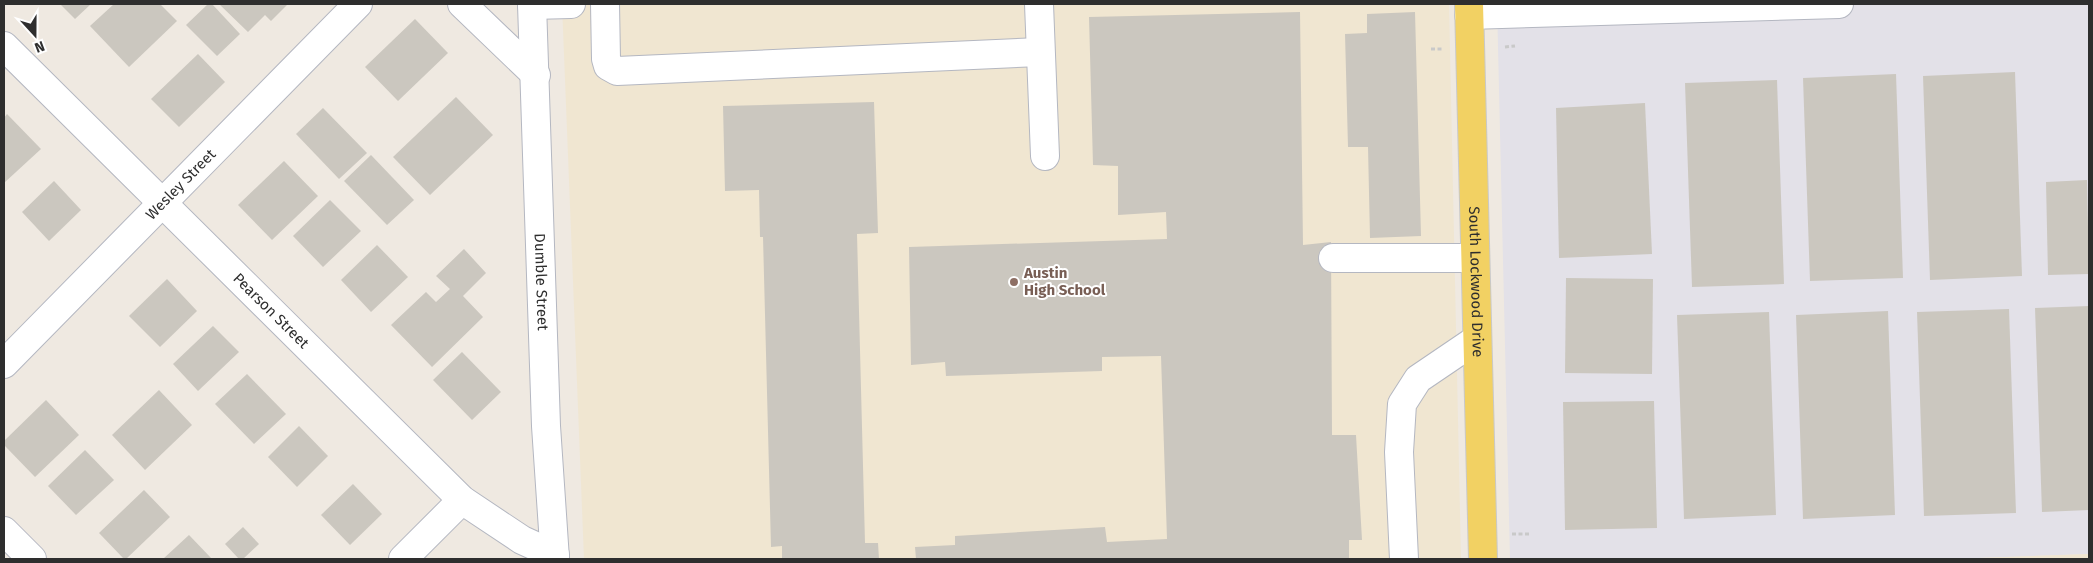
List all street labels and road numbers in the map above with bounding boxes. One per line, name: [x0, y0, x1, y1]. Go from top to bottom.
street label: Wesley Street: [142, 145, 220, 223]
street label: South Lockwood Drive: [1465, 206, 1487, 358]
street label: Dumble Street: [531, 233, 552, 331]
street label: Pearson Street: [229, 269, 313, 352]

